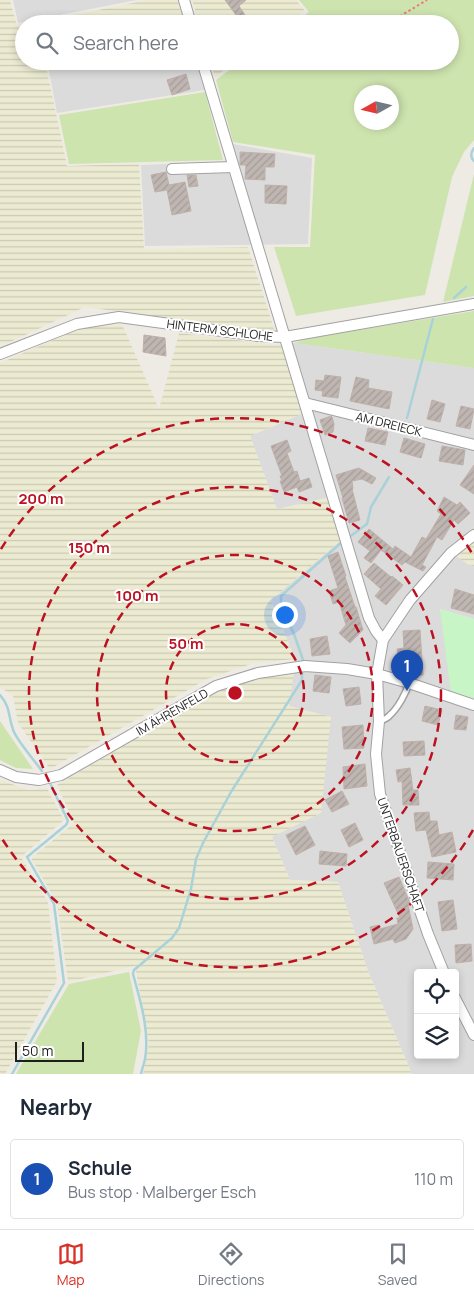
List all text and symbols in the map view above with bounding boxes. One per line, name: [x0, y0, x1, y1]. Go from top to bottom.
search box: [15, 15, 459, 70]
icon: search: [33, 29, 61, 57]
text: Search here: [73, 30, 179, 56]
north arrow: [354, 85, 399, 130]
street label: HINTERM SCHLOHE: [166, 315, 274, 345]
street label: AM DREIECK: [354, 408, 425, 441]
text: 200 m: [18, 488, 64, 509]
text: 150 m: [68, 537, 110, 558]
text: 100 m: [116, 585, 158, 606]
your location: [272, 602, 298, 628]
text: 50 m: [168, 633, 204, 654]
pin: 1: [391, 650, 423, 691]
street label: IM ÄHRENFELD: [133, 684, 211, 740]
centre of rings: [226, 684, 244, 702]
street label: UNTERBAUERSCHAFT: [373, 795, 429, 916]
map controls: [414, 969, 459, 1059]
button: locate: [414, 969, 459, 1014]
button: layers: [414, 1014, 459, 1059]
scale bar: [15, 1039, 84, 1062]
text: 50 m: [22, 1041, 53, 1060]
text: Nearby: [20, 1093, 92, 1121]
text: Schule: [68, 1155, 132, 1181]
text: 1: [33, 1168, 41, 1190]
text: 110 m: [414, 1168, 453, 1190]
text: Bus stop · Malberger Esch: [68, 1181, 256, 1203]
tab: Map: [57, 1240, 85, 1289]
tab: Directions: [198, 1240, 264, 1289]
tab: Saved: [378, 1240, 417, 1289]

